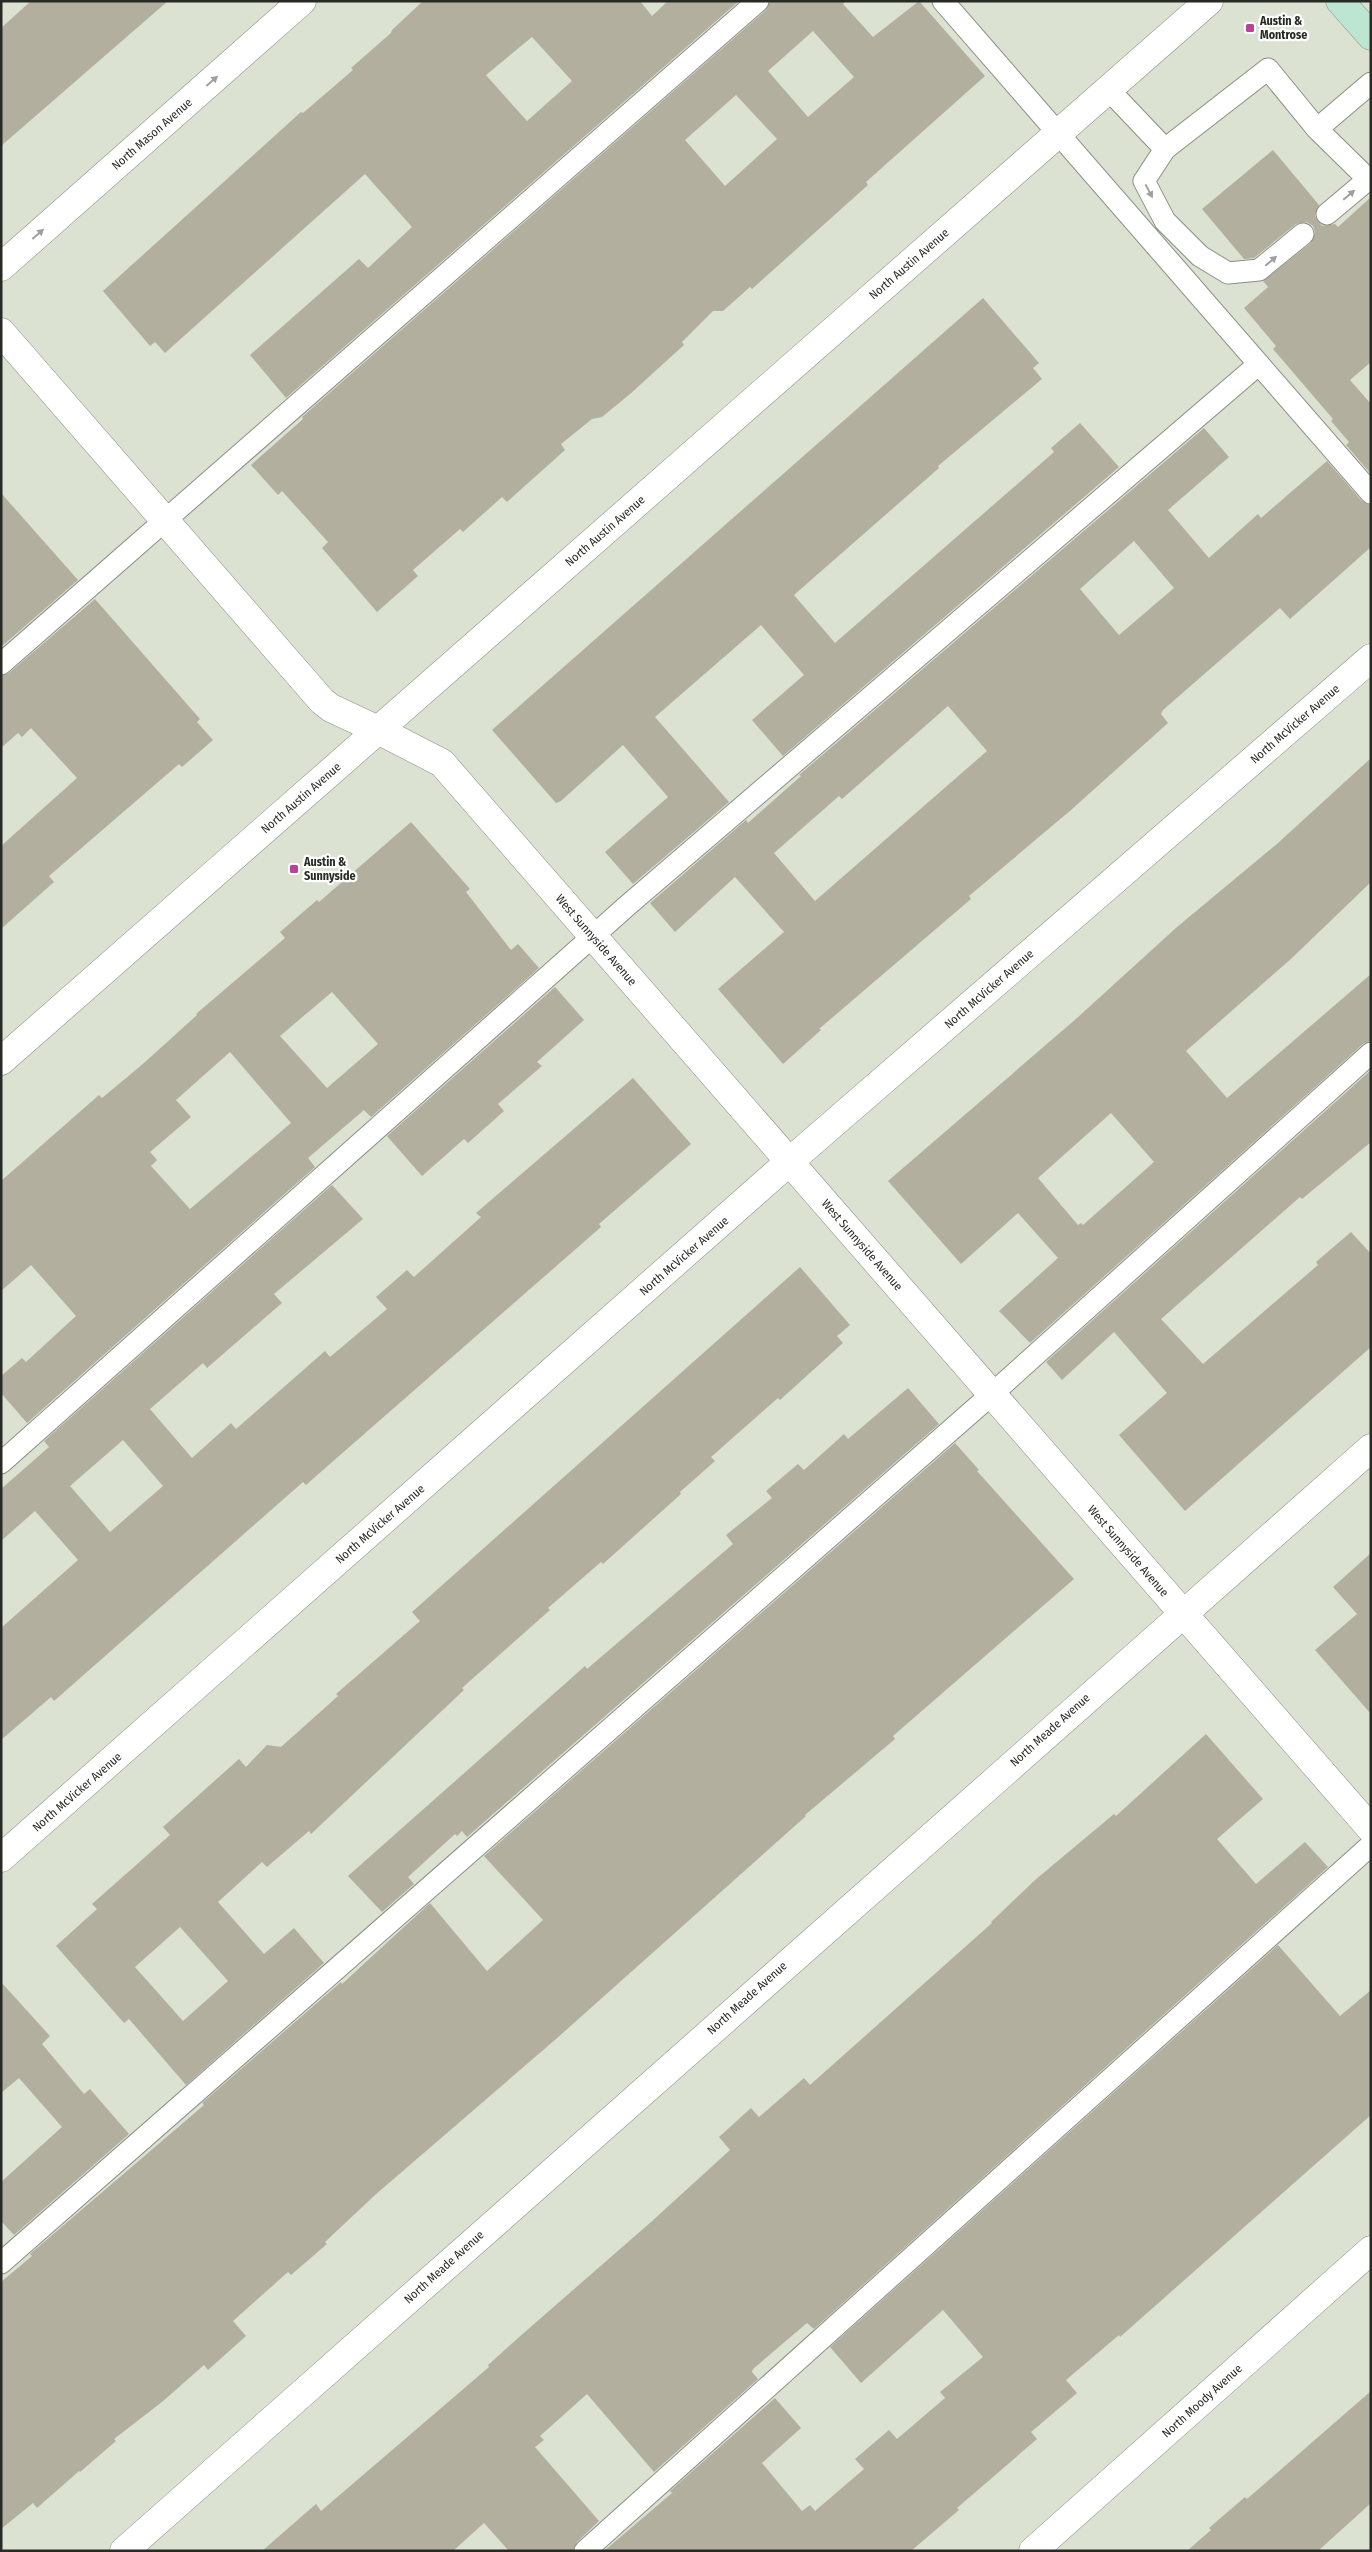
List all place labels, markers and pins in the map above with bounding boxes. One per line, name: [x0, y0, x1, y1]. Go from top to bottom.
place label: Austin & Montrose: [1259, 14, 1307, 42]
marker: Austin & Montrose: [1244, 22, 1256, 34]
place label: Austin & Sunnyside: [303, 855, 356, 883]
marker: Austin & Sunnyside: [288, 863, 300, 875]

